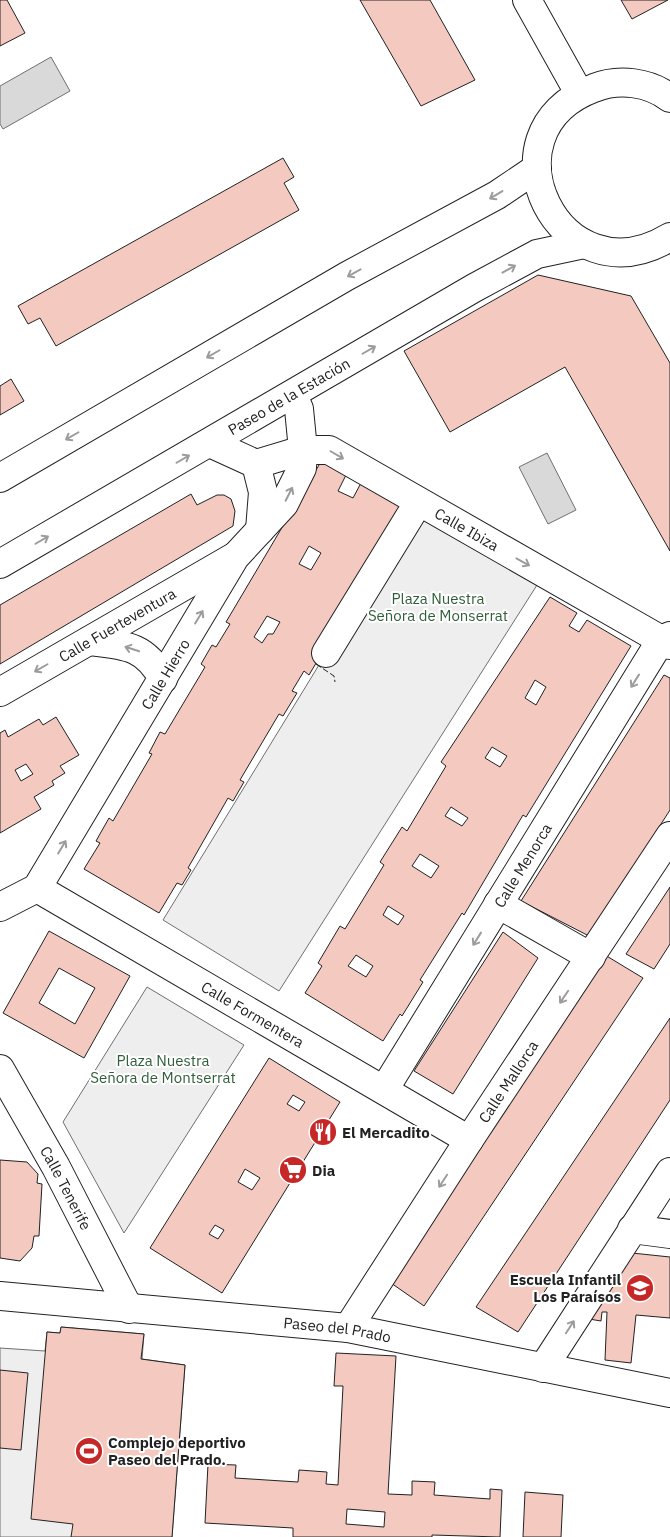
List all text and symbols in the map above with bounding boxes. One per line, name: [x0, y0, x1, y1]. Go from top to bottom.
one-way arrow: [490, 190, 504, 200]
one-way arrow: [502, 264, 517, 274]
one-way arrow: [346, 268, 361, 278]
one-way arrow: [361, 345, 375, 355]
one-way arrow: [206, 350, 221, 360]
street label: Paseo de la Estación: [224, 353, 353, 439]
one-way arrow: [66, 431, 80, 441]
one-way arrow: [329, 450, 343, 460]
one-way arrow: [175, 453, 190, 463]
one-way arrow: [284, 486, 294, 501]
street label: Calle Ibiza: [432, 503, 502, 555]
one-way arrow: [35, 535, 50, 545]
one-way arrow: [515, 558, 530, 567]
street label: Calle Fuerteventura: [55, 583, 179, 666]
park label: Plaza Nuestra Señora de Monserrat: [368, 589, 508, 625]
one-way arrow: [195, 610, 205, 624]
street label: Calle Hierro: [137, 635, 194, 713]
one-way arrow: [125, 643, 141, 653]
one-way arrow: [34, 664, 49, 674]
one-way arrow: [630, 674, 640, 688]
street label: Calle Menorca: [489, 819, 556, 911]
one-way arrow: [58, 840, 68, 854]
one-way arrow: [471, 931, 481, 945]
street label: Calle Formentera: [198, 977, 308, 1051]
one-way arrow: [559, 990, 569, 1004]
street label: Calle Mallorca: [474, 1036, 542, 1126]
park label: Plaza Nuestra Señora de Montserrat: [90, 1051, 236, 1087]
restaurant icon: El Mercadito: [308, 1117, 338, 1147]
place label: El Mercadito: [342, 1123, 430, 1142]
street label: Calle Tenerife: [36, 1142, 96, 1233]
supermarket icon: Dia: [278, 1155, 308, 1185]
place label: Dia: [312, 1161, 336, 1180]
one-way arrow: [437, 1174, 448, 1188]
place label: Escuela Infantil Los Paraísos: [510, 1270, 621, 1306]
school or university icon: Escuela Infantil Los Paraísos: [625, 1273, 655, 1303]
street label: Paseo del Prado: [283, 1313, 393, 1346]
one-way arrow: [565, 1320, 575, 1334]
place label: Complejo deportivo Paseo del Prado.: [108, 1433, 246, 1469]
sports icon: Complejo deportivo Paseo del Prado.: [74, 1436, 104, 1466]

